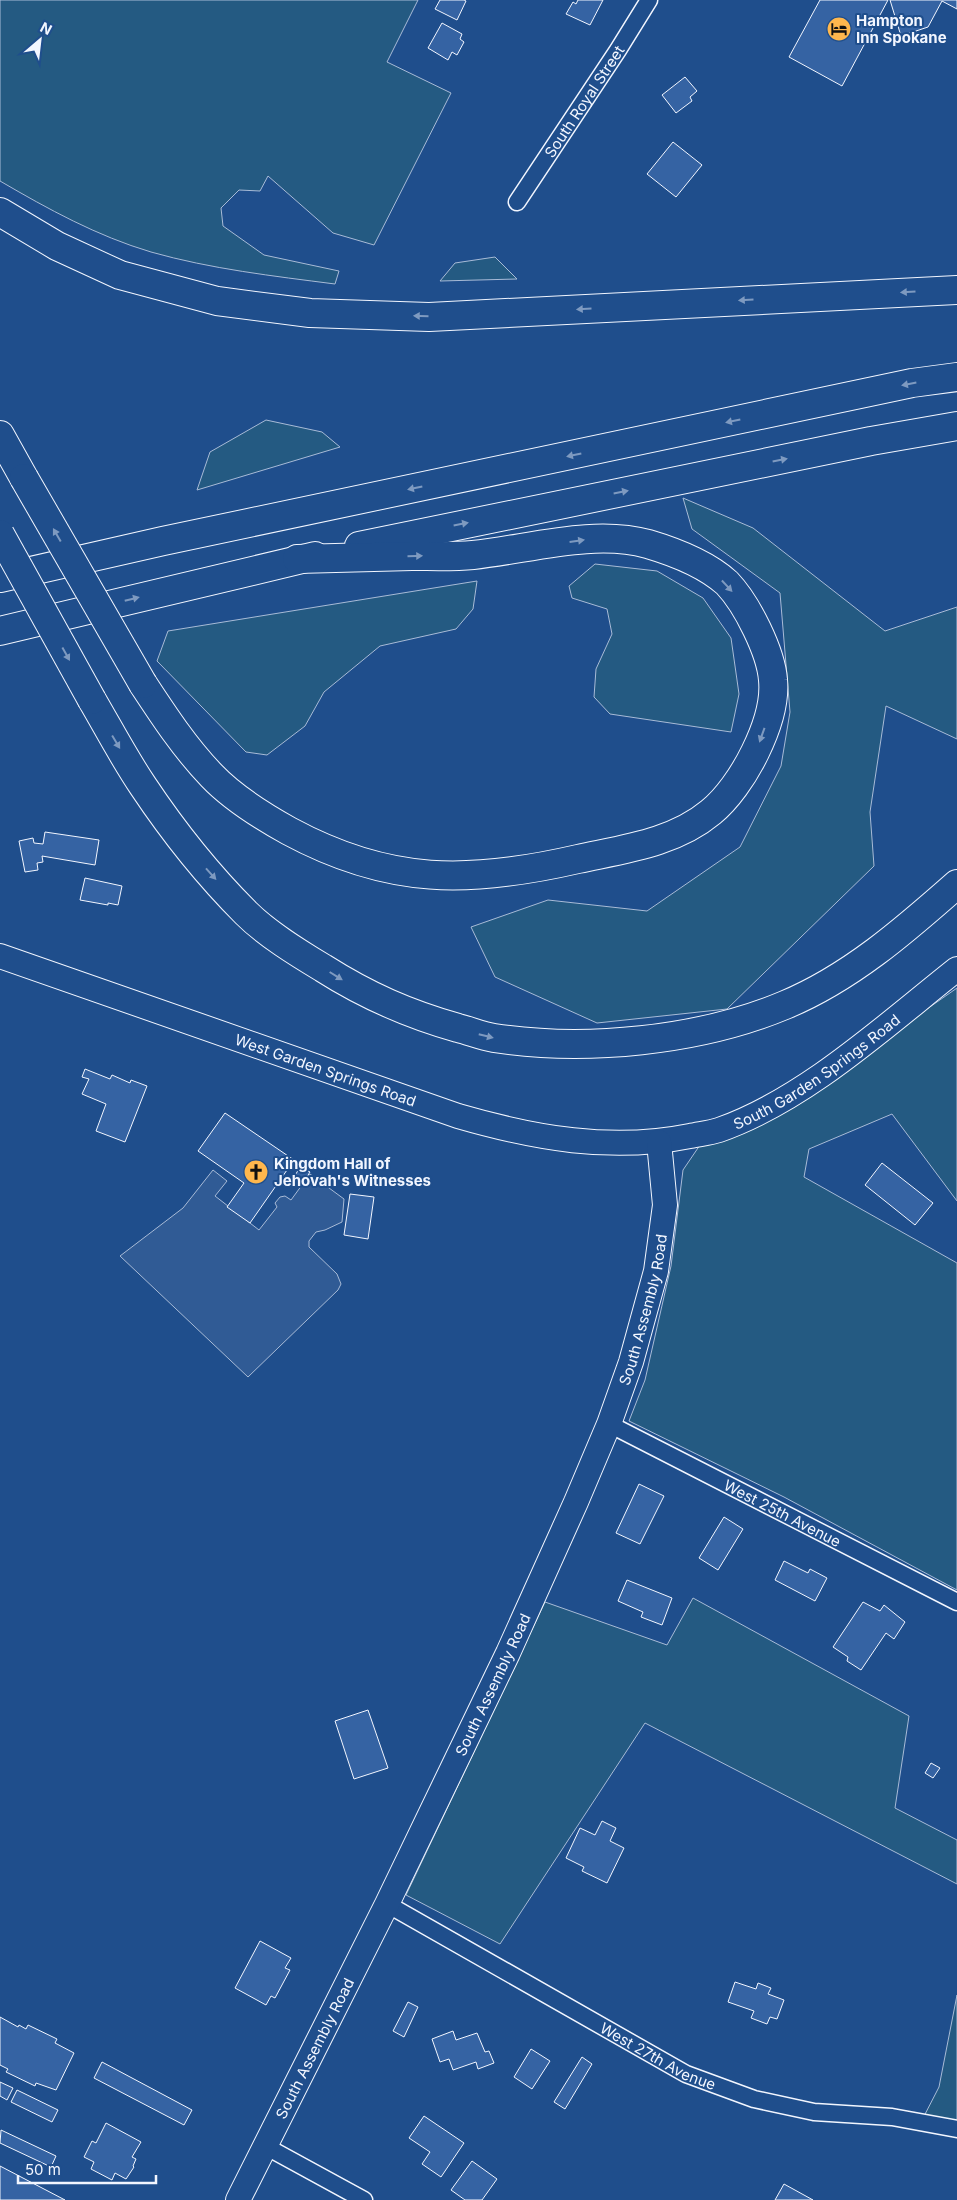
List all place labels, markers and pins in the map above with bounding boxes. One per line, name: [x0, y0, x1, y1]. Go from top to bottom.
place label: Hampton Inn Spokane: [856, 11, 947, 47]
hotel icon: Hampton Inn Spokane: [826, 16, 852, 42]
place label: Kingdom Hall of Jehovah's Witnesses: [274, 1154, 431, 1190]
church icon: Kingdom Hall of Jehovah's Witnesses: [243, 1159, 269, 1185]

